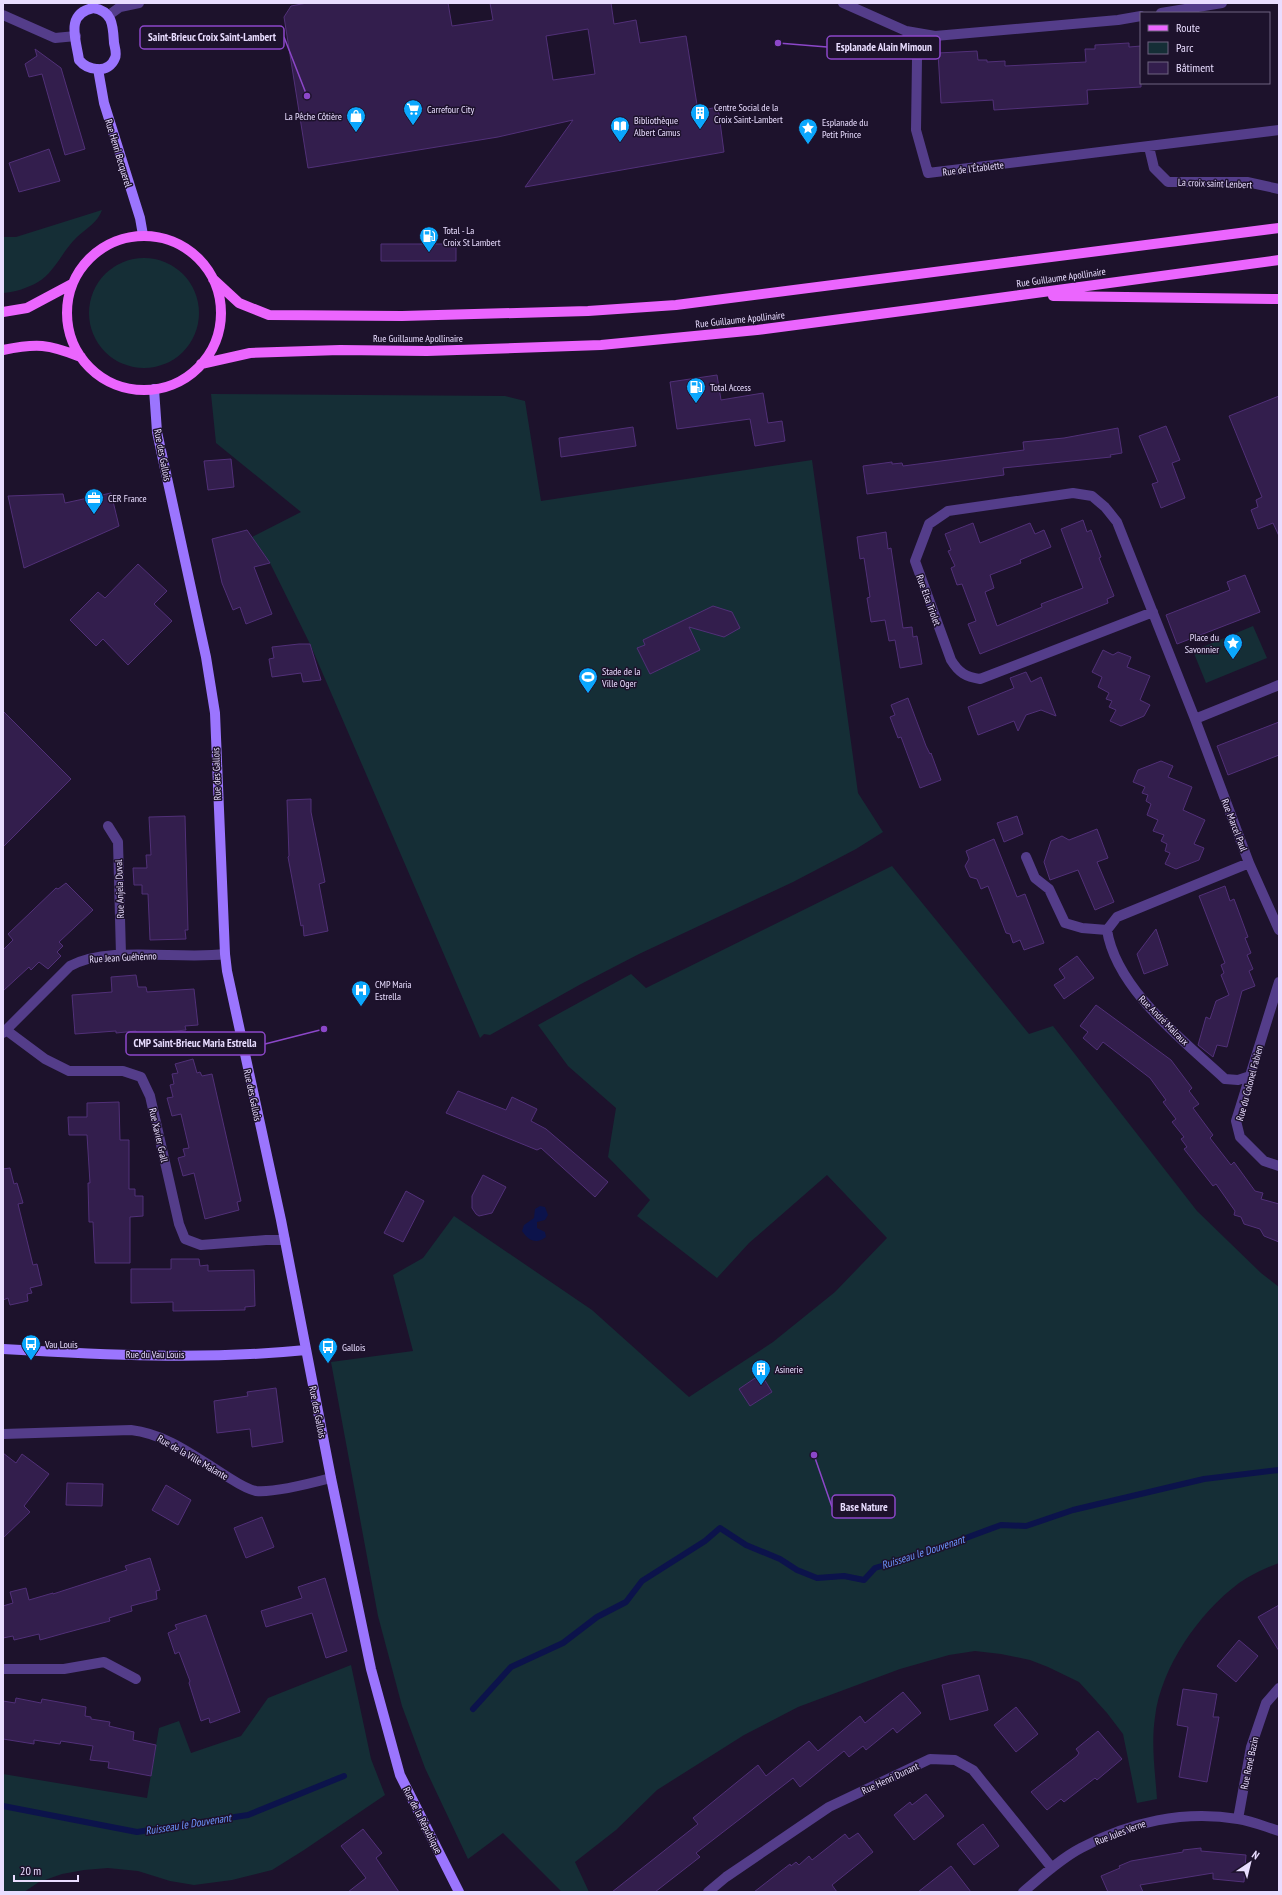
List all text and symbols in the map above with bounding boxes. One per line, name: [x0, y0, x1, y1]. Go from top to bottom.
legend: [1140, 12, 1270, 84]
text: Route: [1176, 20, 1200, 35]
callout: Saint-Brieuc Croix Saint-Lambert: [140, 26, 284, 49]
text: Saint-Brieuc Croix Saint-Lambert: [148, 30, 277, 44]
callout: Esplanade Alain Mimoun: [827, 36, 940, 59]
text: Esplanade Alain Mimoun: [836, 40, 932, 54]
text: Parc: [1176, 40, 1194, 55]
text: Bâtiment: [1176, 60, 1214, 75]
supermarket icon: Carrefour City: [402, 98, 424, 126]
place label: Centre Social de la Croix Saint-Lambert: [714, 101, 783, 126]
building icon: Centre Social de la Croix Saint-Lambert: [689, 102, 711, 130]
place label: Carrefour City: [427, 103, 475, 116]
shop icon: La Pêche Côtière: [345, 105, 367, 133]
place label: La Pêche Côtière: [285, 110, 342, 123]
place label: Bibliothèque Albert Camus: [634, 114, 681, 139]
library icon: Bibliothèque Albert Camus: [609, 115, 631, 143]
place label: Esplanade du Petit Prince: [822, 116, 868, 141]
place icon: Esplanade du Petit Prince: [797, 117, 819, 145]
street label: Rue Henri Becquerel: [102, 118, 135, 189]
street label: Rue de l'Établette: [942, 158, 1004, 179]
street label: La croix saint Lenbert: [1178, 176, 1253, 191]
place label: Total - La Croix St Lambert: [443, 224, 501, 249]
fuel station icon: Total - La Croix St Lambert: [418, 225, 440, 253]
street label: Rue Guillaume Apollinaire: [1016, 265, 1107, 290]
street label: Rue Guillaume Apollinaire: [695, 308, 785, 331]
street label: Rue Guillaume Apollinaire: [373, 332, 463, 345]
fuel station icon: Total Access: [685, 376, 707, 404]
place label: Total Access: [710, 381, 752, 394]
street label: Rue des Gallois: [151, 428, 174, 483]
office icon: CER France: [83, 487, 105, 515]
place label: CER France: [108, 492, 147, 505]
street label: Rue Elsa Triolet: [913, 573, 944, 628]
place label: Place du Savonnier: [1185, 631, 1219, 656]
place icon: Place du Savonnier: [1222, 632, 1244, 660]
place label: Stade de la Ville Oger: [601, 665, 641, 690]
sports icon: Stade de la Ville Oger: [577, 666, 599, 694]
street label: Rue des Gallois: [209, 747, 224, 801]
street label: Rue Marcel Paul: [1219, 797, 1251, 854]
street label: Rue Anjela Duval: [112, 859, 127, 919]
street label: Rue Jean Guéhénno: [89, 949, 157, 966]
place label: CMP Maria Estrella: [375, 978, 412, 1003]
hospital icon: CMP Maria Estrella: [350, 979, 372, 1007]
street label: Rue André Malraux: [1136, 993, 1191, 1048]
callout: CMP Saint-Brieuc Maria Estrella: [126, 1032, 265, 1055]
text: CMP Saint-Brieuc Maria Estrella: [133, 1036, 257, 1050]
street label: Rue du Colonel Fabien: [1233, 1044, 1266, 1122]
street label: Rue des Gallois: [241, 1068, 264, 1123]
street label: Rue Xavier Grall: [146, 1107, 171, 1164]
bus stop icon: Vau Louis: [20, 1333, 42, 1361]
bus stop icon: Gallois: [317, 1336, 339, 1364]
place label: Vau Louis: [44, 1338, 78, 1351]
place label: Gallois: [342, 1341, 366, 1354]
street label: Rue du Vau Louis: [126, 1348, 185, 1361]
building icon: Asinerie: [750, 1358, 772, 1386]
place label: Asinerie: [775, 1363, 803, 1376]
street label: Rue des Gallois: [306, 1385, 329, 1440]
street label: Rue de la Ville Malante: [155, 1432, 231, 1483]
callout: Base Nature: [832, 1495, 895, 1518]
text: Base Nature: [840, 1500, 888, 1514]
water label: Ruisseau le Douvenant: [880, 1531, 968, 1572]
street label: Rue René Bazin: [1238, 1736, 1261, 1791]
street label: Rue Henri Dunant: [860, 1759, 921, 1797]
street label: Rue de la République: [400, 1785, 445, 1856]
water label: Ruisseau le Douvenant: [144, 1810, 234, 1838]
street label: Rue Jules Verne: [1093, 1817, 1147, 1848]
north arrow: [1230, 1843, 1270, 1883]
text: N: [1249, 1847, 1262, 1862]
scale bar: [14, 1857, 78, 1883]
text: 20 m: [20, 1863, 41, 1878]

